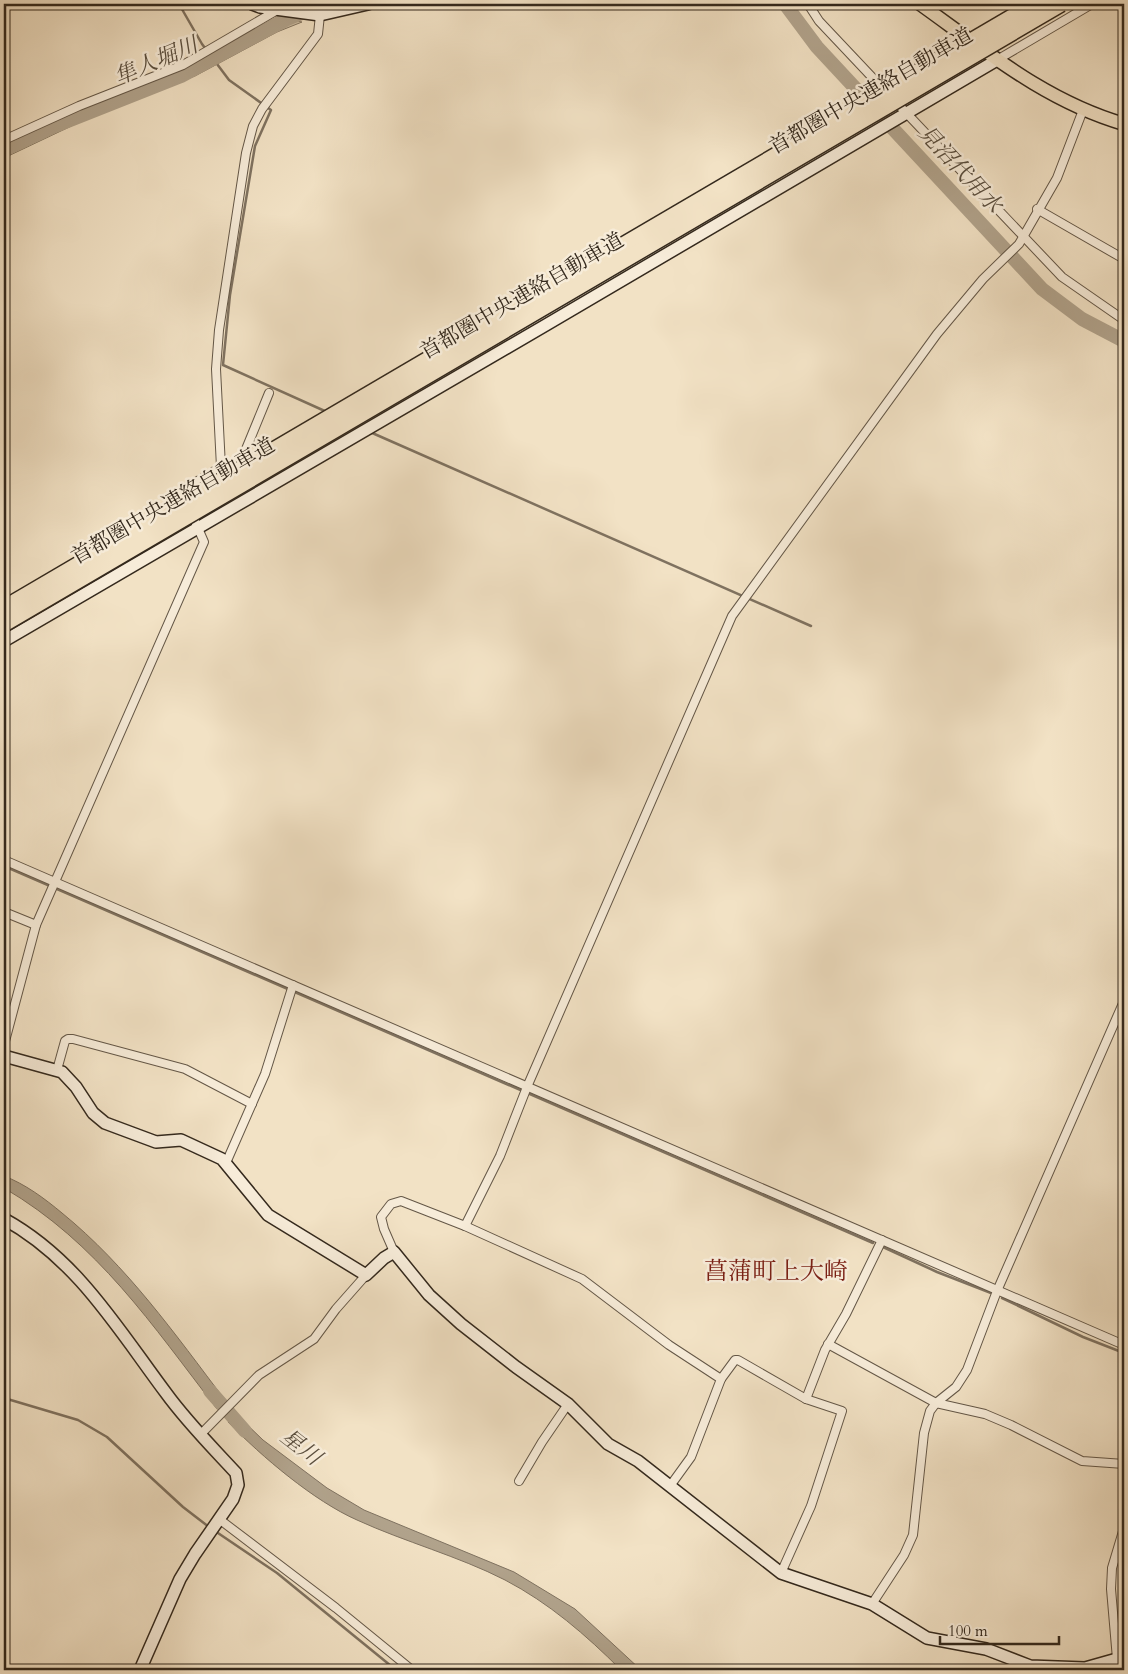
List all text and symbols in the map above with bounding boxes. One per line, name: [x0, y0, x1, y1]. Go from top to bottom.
street label: 首都圏中央連絡自動車道: [764, 21, 978, 161]
water label: 隼人堀川: [110, 29, 204, 92]
water label: 見沼代用水: [912, 119, 1010, 221]
street label: 首都圏中央連絡自動車道: [415, 226, 629, 366]
street label: 首都圏中央連絡自動車道: [66, 431, 280, 571]
district label: 菖蒲町上大崎: [704, 1255, 848, 1288]
water label: 星川: [274, 1422, 329, 1474]
scale bar: [940, 1614, 1059, 1646]
text: 100 m: [948, 1621, 988, 1641]

